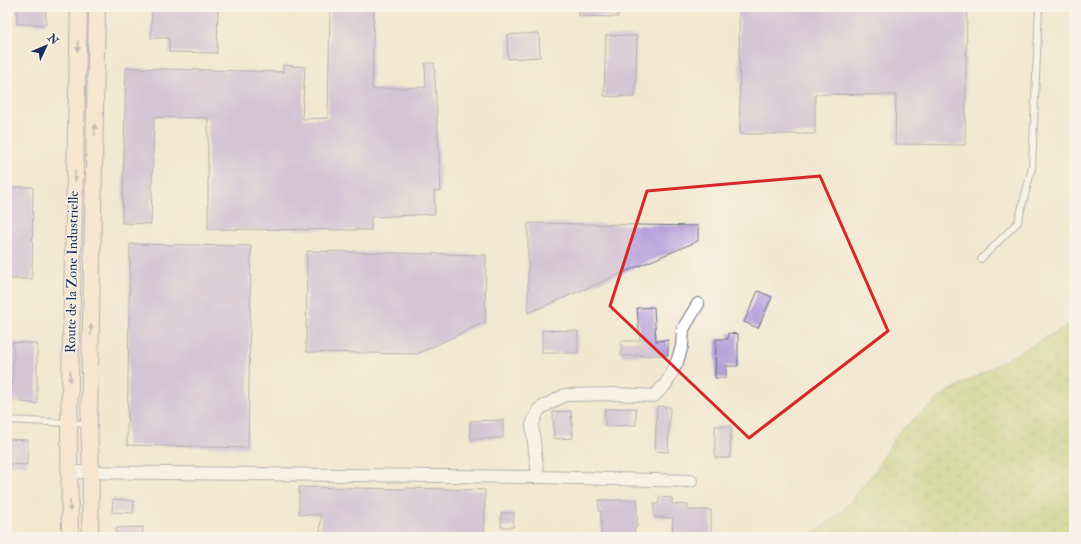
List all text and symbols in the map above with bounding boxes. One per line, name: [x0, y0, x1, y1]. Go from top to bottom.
north arrow: [26, 26, 66, 66]
text: N: [44, 31, 62, 48]
one-way arrow: [75, 40, 81, 53]
one-way arrow: [92, 123, 98, 136]
one-way arrow: [72, 170, 78, 183]
street label: Route de la Zone Industrielle: [62, 191, 82, 353]
one-way arrow: [88, 323, 94, 336]
one-way arrow: [67, 370, 73, 383]
one-way arrow: [67, 500, 73, 513]

